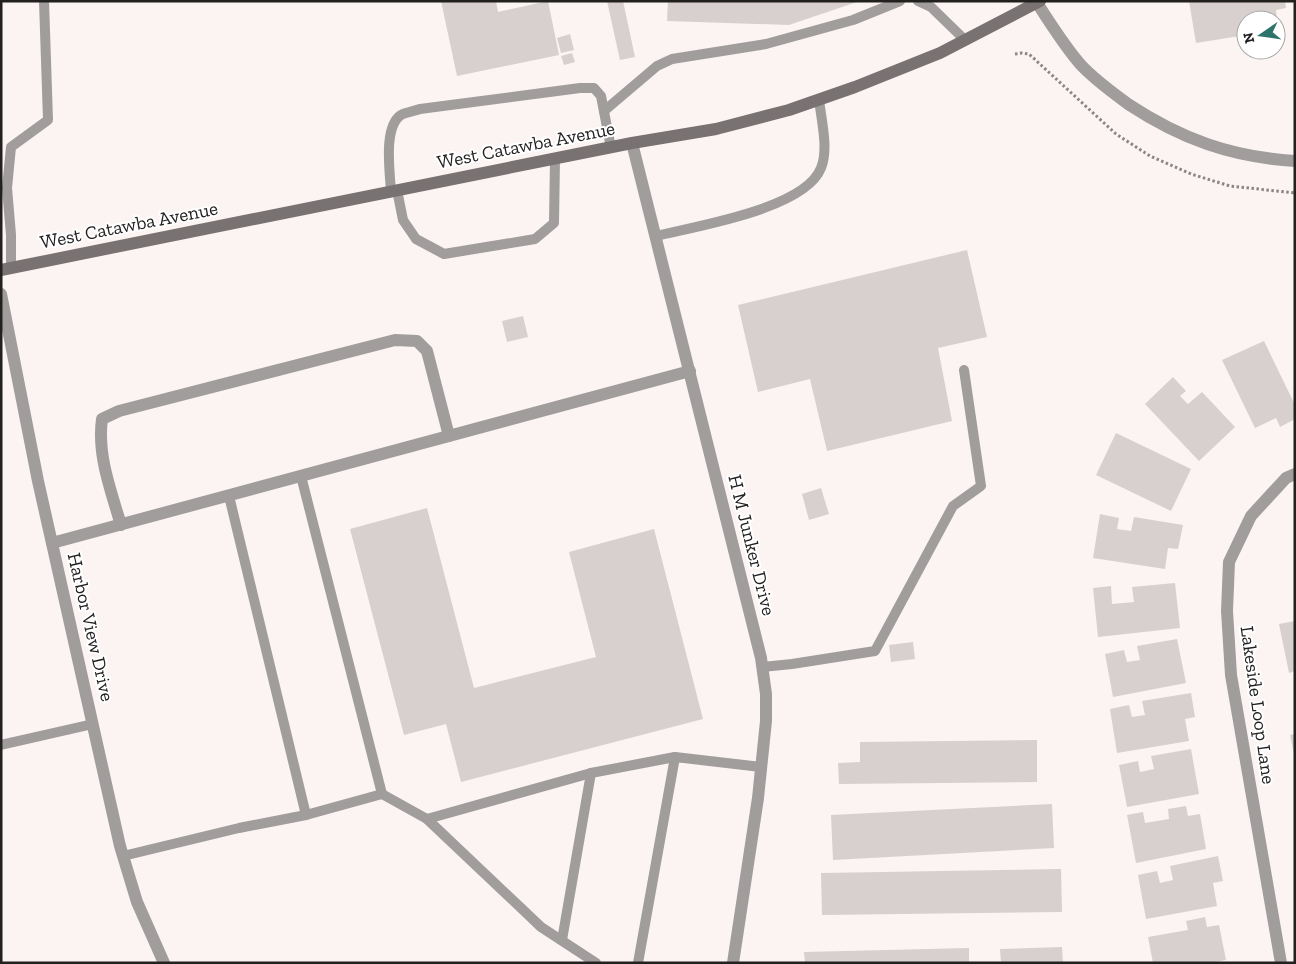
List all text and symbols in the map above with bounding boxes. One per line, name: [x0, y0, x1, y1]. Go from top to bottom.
north arrow: [1236, 10, 1286, 60]
text: N: [1239, 30, 1258, 45]
street label: West Catawba Avenue: [435, 116, 617, 174]
street label: West Catawba Avenue: [38, 196, 220, 254]
street label: H M Junker Drive: [723, 472, 781, 618]
street label: Harbor View Drive: [63, 550, 119, 704]
street label: Lakeside Loop Lane: [1236, 625, 1280, 786]

